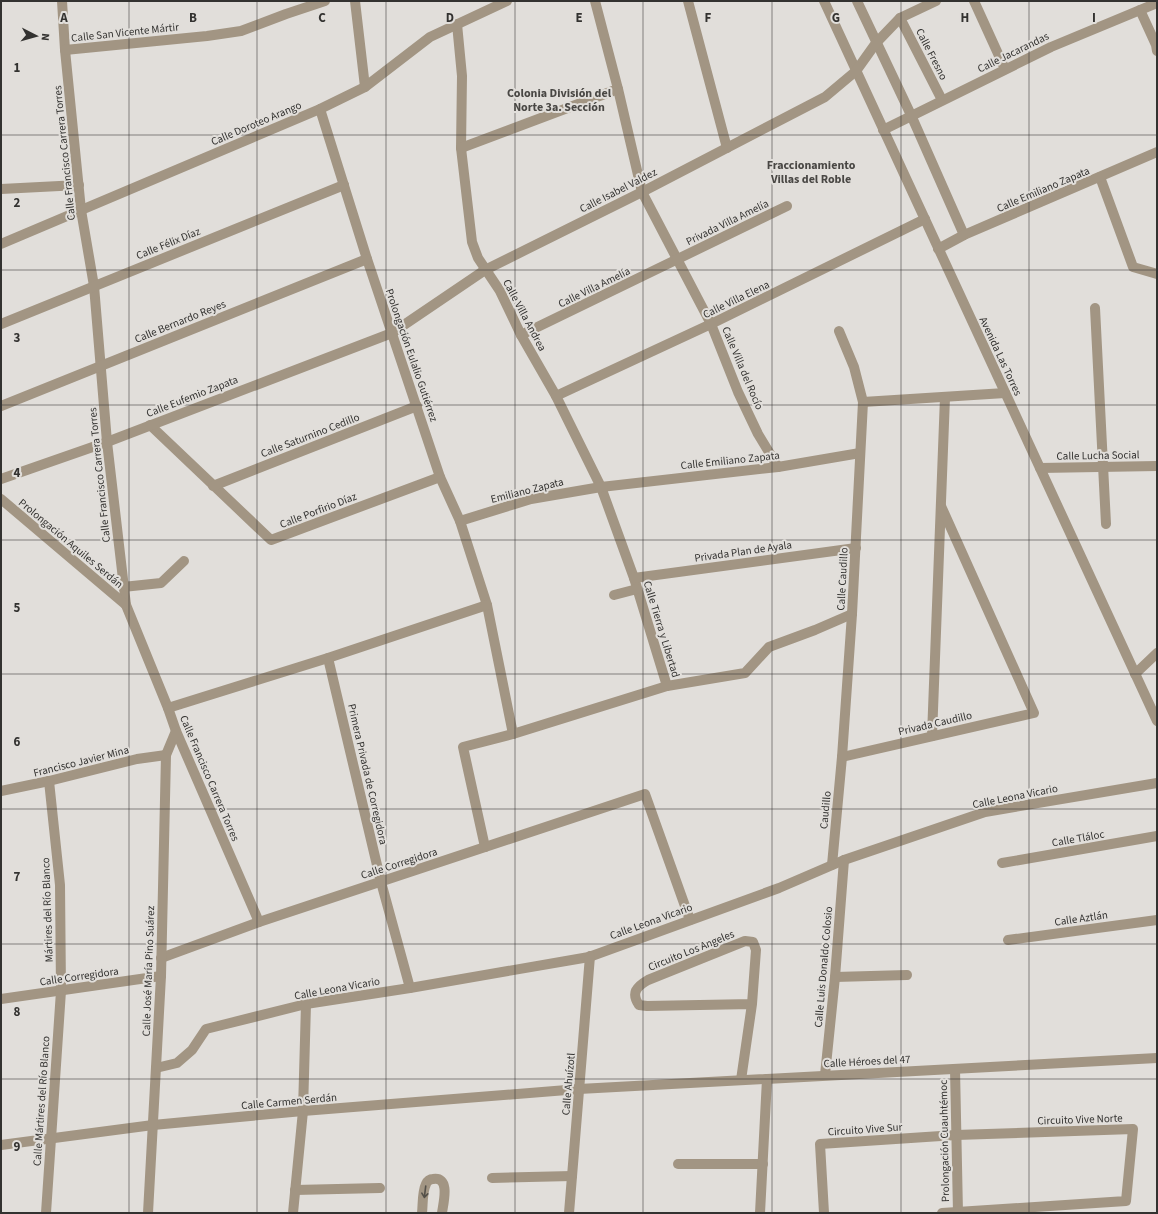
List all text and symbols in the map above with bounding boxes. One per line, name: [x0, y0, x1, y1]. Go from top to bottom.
text: A: [59, 9, 68, 27]
text: B: [189, 9, 197, 27]
text: C: [318, 9, 326, 27]
text: D: [446, 9, 454, 27]
text: E: [575, 9, 583, 27]
text: F: [705, 9, 712, 27]
text: G: [832, 9, 840, 27]
text: H: [961, 9, 969, 27]
text: I: [1092, 9, 1096, 27]
north arrow: [16, 16, 56, 56]
street label: Calle San Vicente Mártir: [70, 19, 180, 46]
street label: Calle Fresno: [912, 26, 951, 83]
street label: Calle Jacarandas: [975, 29, 1052, 76]
text: N: [38, 33, 53, 41]
text: 1: [14, 59, 21, 77]
street label: Calle Francisco Carrera Torres: [50, 84, 79, 221]
district label: Colonia División del Norte 3a. Sección: [507, 85, 612, 116]
street label: Calle Doroteo Arango: [209, 98, 304, 149]
district label: Fraccionamiento Villas del Roble: [767, 157, 856, 188]
street label: Calle Emiliano Zapata: [994, 163, 1092, 216]
street label: Calle Isabel Valdez: [577, 164, 660, 216]
text: 2: [14, 194, 21, 212]
street label: Privada Villa Amelía: [683, 196, 771, 249]
street label: Calle Félix Díaz: [134, 224, 203, 263]
street label: Calle Villa Amelía: [556, 264, 633, 311]
street label: Calle Villa Andrea: [499, 277, 550, 354]
street label: Calle Villa Elena: [700, 277, 772, 322]
street label: Prolongación Eulalio Gutiérrez: [382, 287, 441, 424]
street label: Calle Bernardo Reyes: [132, 296, 228, 347]
street label: Avenida Las Torres: [976, 314, 1026, 398]
street label: Calle Villa del Rocío: [718, 324, 767, 412]
text: 3: [14, 329, 21, 347]
street label: Calle Eufemio Zapata: [144, 372, 240, 421]
street label: Calle Francisco Carrera Torres: [85, 406, 114, 543]
street label: Calle Saturnino Cedillo: [259, 410, 362, 461]
street label: Calle Lucha Social: [1056, 447, 1140, 464]
street label: Calle Emiliano Zapata: [680, 448, 780, 473]
text: 4: [14, 464, 21, 482]
street label: Emiliano Zapata: [489, 474, 565, 507]
street label: Calle Porfirio Díaz: [278, 489, 359, 532]
street label: Prolongación Aquiles Serdán: [15, 495, 126, 592]
street label: Privada Plan de Ayala: [693, 537, 793, 566]
street label: Calle Caudillo: [833, 547, 852, 611]
street label: Calle Tierra y Libertad: [640, 579, 683, 679]
text: 5: [14, 599, 21, 617]
street label: Primera Privada de Corregidora: [344, 702, 391, 846]
street label: Privada Caudillo: [897, 708, 973, 739]
street label: Calle Francisco Carrera Torres: [176, 713, 243, 844]
text: 6: [14, 733, 21, 751]
street label: Francisco Javier Mina: [32, 742, 130, 781]
street label: Calle Leona Vicario: [971, 781, 1059, 812]
street label: Caudillo: [816, 790, 835, 830]
street label: Calle Tláloc: [1051, 826, 1106, 850]
street label: Calle Corregidora: [359, 844, 439, 883]
street label: Mártires del Río Blanco: [38, 857, 57, 963]
text: 7: [14, 868, 21, 886]
street label: Calle Leona Vicario: [608, 900, 695, 943]
street label: Calle José María Pino Suárez: [139, 905, 158, 1037]
street label: Calle Luis Donaldo Colosio: [811, 906, 836, 1028]
street label: Calle Aztlán: [1053, 907, 1109, 930]
street label: Circuito Los Angeles: [646, 926, 737, 975]
street label: Calle Corregidora: [39, 964, 120, 989]
street label: Calle Leona Vicario: [293, 974, 381, 1003]
text: 8: [14, 1003, 21, 1021]
street label: Calle Mártires del Río Blanco: [29, 1036, 54, 1166]
street label: Calle Ahuízotl: [558, 1052, 579, 1116]
street label: Calle Héroes del 47: [823, 1052, 911, 1071]
street label: Prolongación Cuauhtémoc: [936, 1080, 953, 1202]
street label: Calle Carmen Serdán: [240, 1090, 338, 1113]
street label: Circuito Vive Norte: [1037, 1110, 1123, 1128]
street label: Circuito Vive Sur: [827, 1119, 903, 1140]
text: 9: [14, 1138, 21, 1156]
one-way arrow: [421, 1185, 429, 1198]

